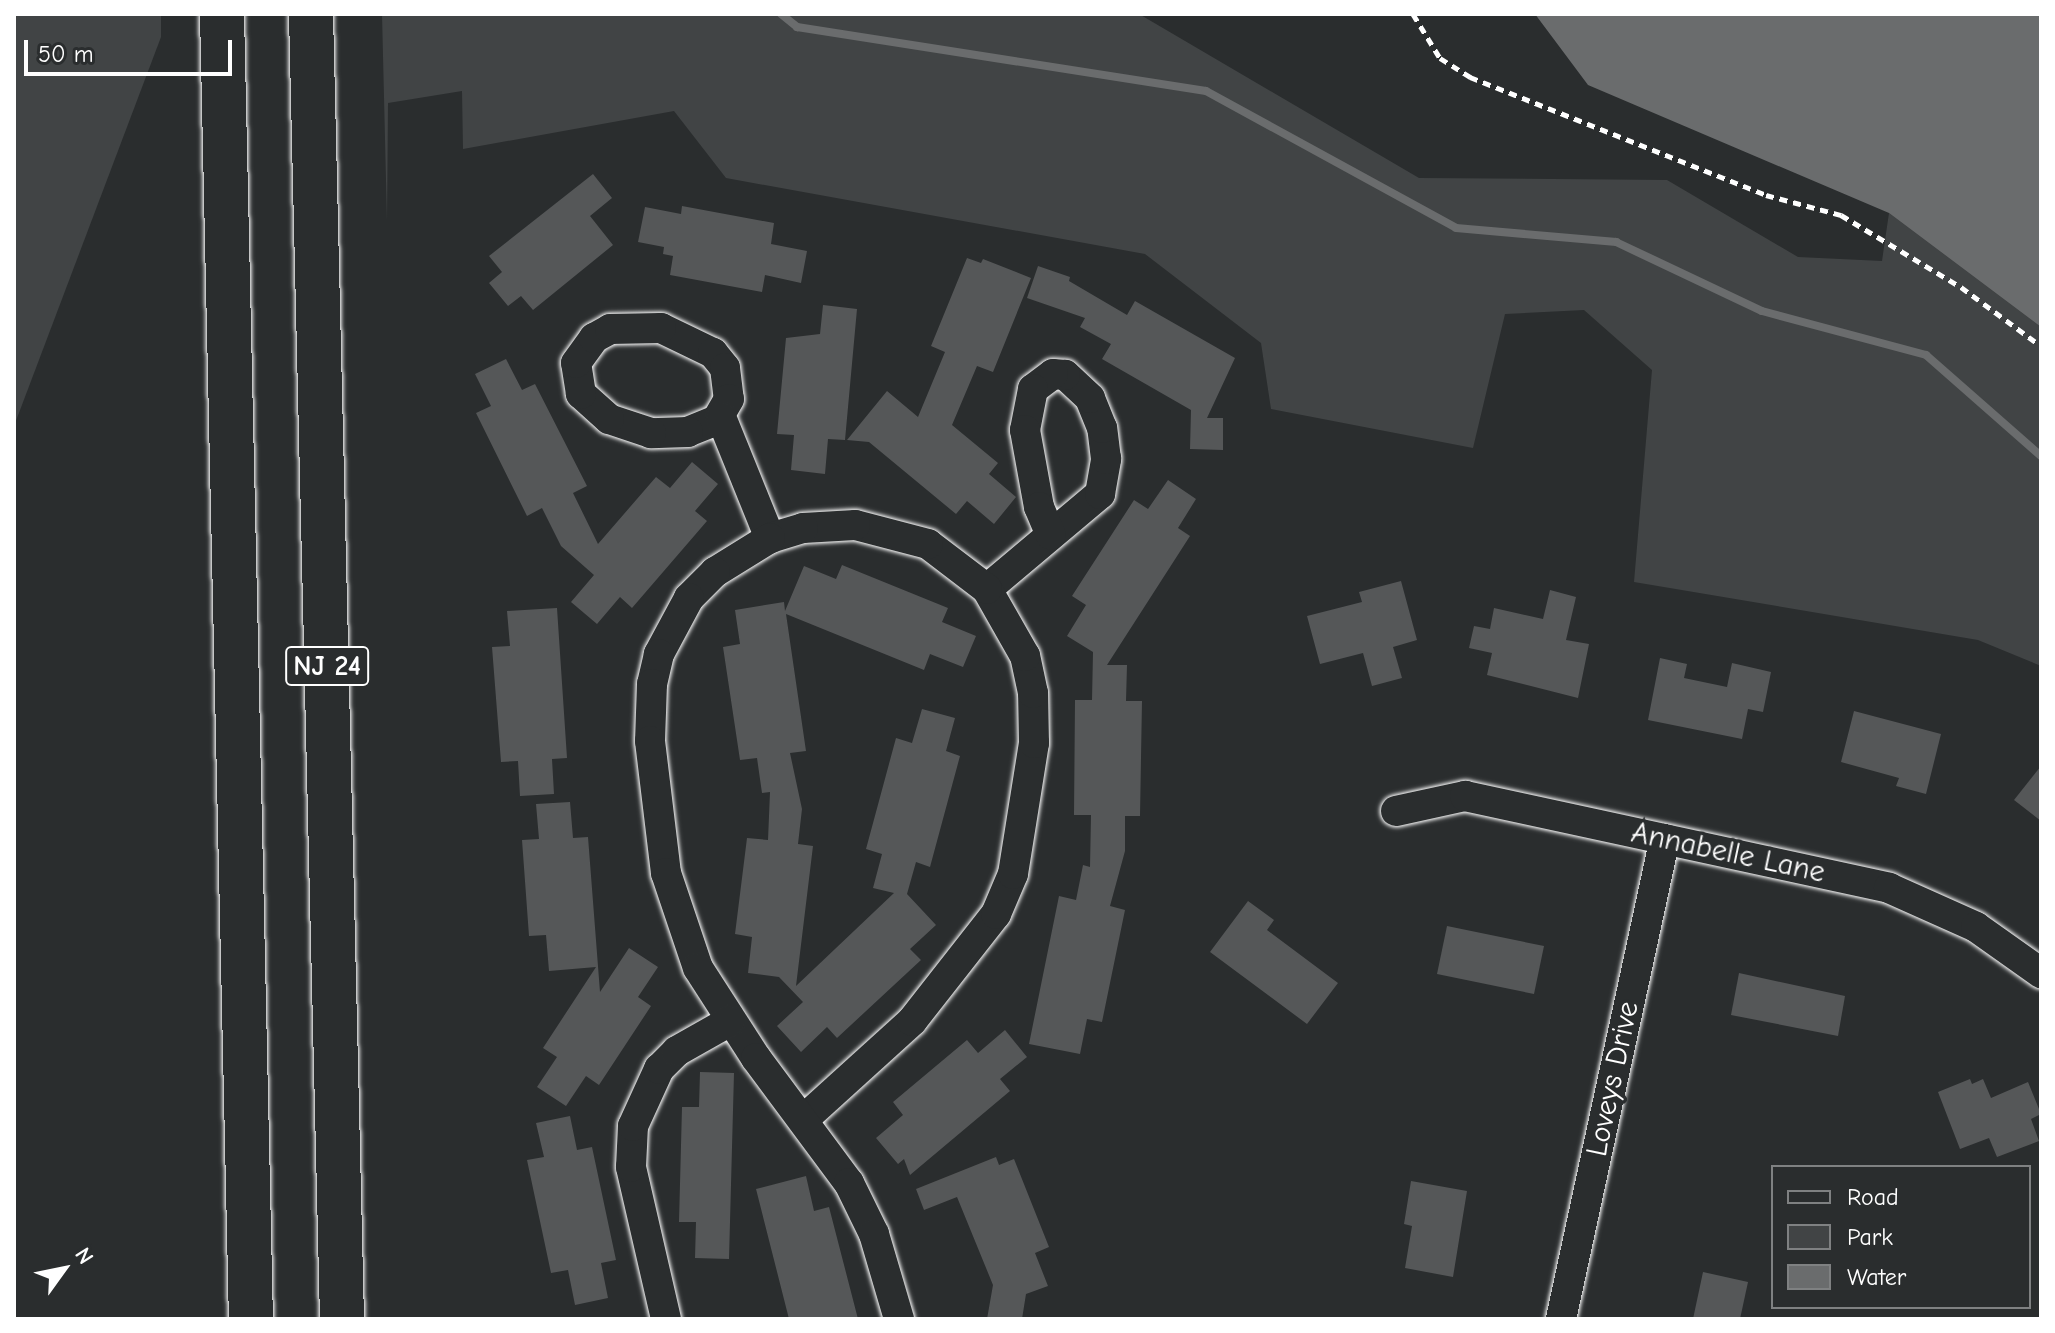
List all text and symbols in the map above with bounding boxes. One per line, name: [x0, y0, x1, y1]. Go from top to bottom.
scale bar: [28, 24, 236, 74]
text: 50 m: [38, 40, 94, 68]
road number: NJ 24: [285, 642, 369, 690]
street label: Annabelle Lane: [1628, 815, 1828, 891]
street label: Loveys Drive: [1579, 998, 1647, 1160]
legend: [1771, 1165, 2031, 1309]
text: Road: [1847, 1183, 1899, 1211]
text: Park: [1847, 1223, 1893, 1251]
north arrow: [24, 1229, 104, 1309]
text: N: [69, 1243, 99, 1269]
text: Water: [1847, 1263, 1906, 1291]

